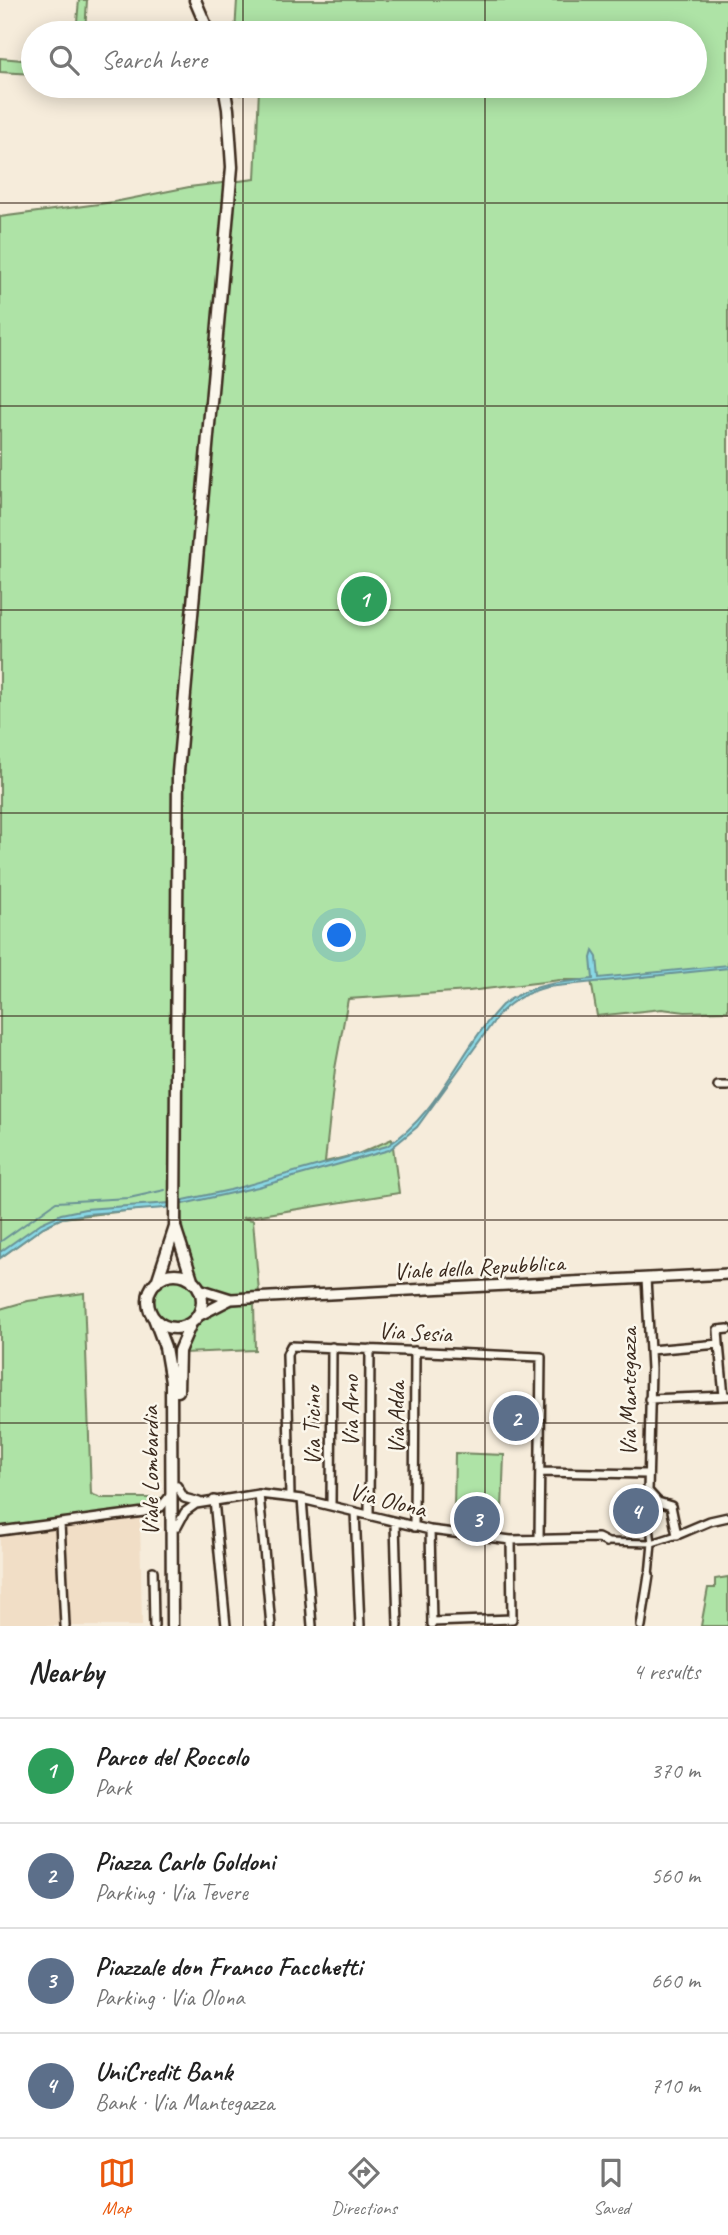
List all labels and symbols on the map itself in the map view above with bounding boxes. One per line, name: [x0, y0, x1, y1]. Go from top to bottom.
pin: 1: [341, 573, 387, 625]
your location: [322, 918, 356, 952]
street label: Viale della Repubblica: [393, 1247, 567, 1286]
street label: Via Sesia: [378, 1315, 454, 1349]
street label: Via Mantegazza: [613, 1326, 643, 1456]
street label: Via Arno: [335, 1374, 365, 1447]
street label: Via Adda: [381, 1380, 411, 1454]
street label: Via Ticino: [297, 1384, 327, 1466]
pin: 2: [493, 1392, 539, 1444]
street label: Viale Lombardia: [135, 1404, 165, 1536]
street label: Via Olona: [347, 1476, 431, 1524]
pin: 4: [613, 1485, 659, 1537]
pin: 3: [454, 1493, 500, 1545]

